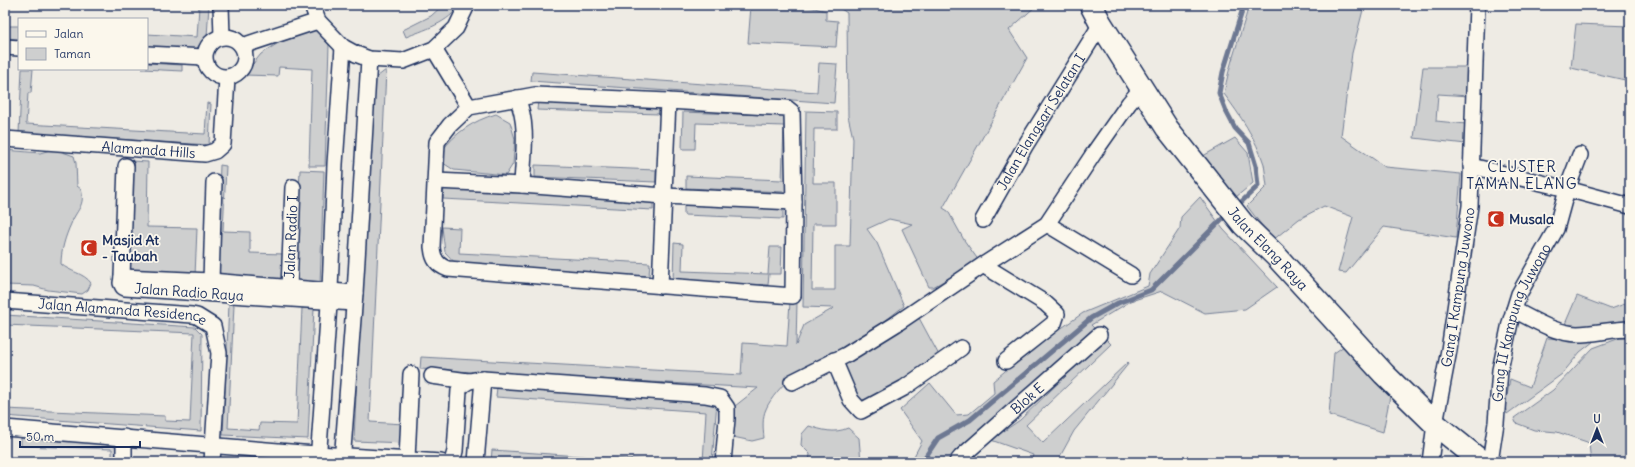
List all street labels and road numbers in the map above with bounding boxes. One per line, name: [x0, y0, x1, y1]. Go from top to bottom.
street label: Jalan Elangsari Selatan I: [993, 50, 1089, 193]
street label: Alamanda Hills: [101, 137, 196, 162]
street label: Jalan Radio I: [280, 195, 302, 279]
street label: Jalan Elang Raya: [1224, 203, 1312, 294]
street label: Gang I Kampung Juwono: [1437, 206, 1479, 369]
street label: Gang II Kampung Juwono: [1489, 240, 1555, 403]
street label: Jalan Radio Raya: [134, 279, 244, 305]
street label: Jalan Alamanda Residence: [37, 294, 210, 329]
street label: Blok E: [1007, 379, 1048, 418]

